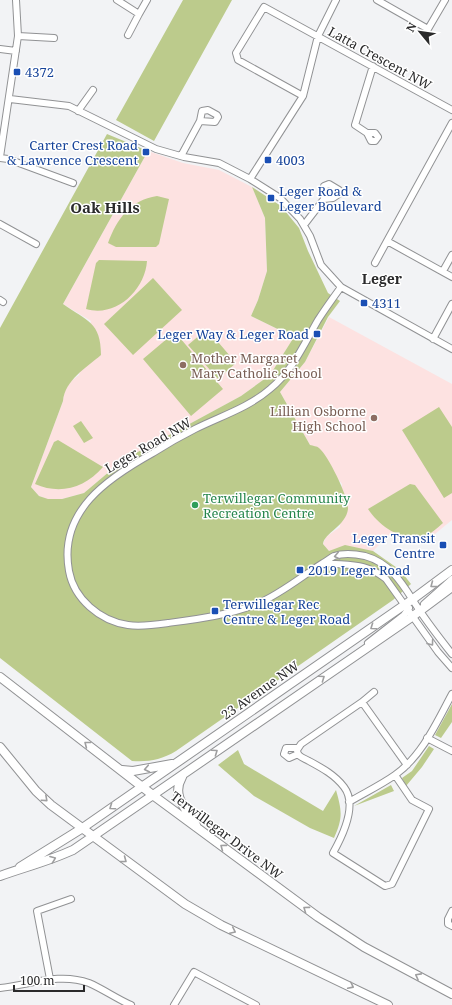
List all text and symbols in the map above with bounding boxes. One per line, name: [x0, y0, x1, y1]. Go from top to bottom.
north arrow: [400, 12, 440, 52]
street label: Latta Crescent NW: [326, 23, 434, 93]
place label: 4372: [25, 63, 54, 81]
marker: 4372: [12, 67, 22, 77]
place label: Carter Crest Road & Lawrence Crescent: [7, 136, 138, 169]
marker: Carter Crest Road & Lawrence Crescent: [141, 147, 151, 157]
place label: 4003: [276, 151, 305, 169]
marker: 4003: [263, 155, 273, 165]
place label: Leger Road & Leger Boulevard: [279, 182, 382, 215]
marker: Leger Road & Leger Boulevard: [266, 193, 276, 203]
district label: Oak Hills: [70, 197, 140, 217]
district label: Leger: [362, 269, 403, 288]
place label: 4311: [372, 294, 401, 312]
marker: 4311: [359, 298, 369, 308]
place label: Leger Way & Leger Road: [157, 325, 309, 343]
marker: Leger Way & Leger Road: [312, 329, 322, 339]
place label: Mother Margaret Mary Catholic School: [191, 349, 322, 382]
marker: Mother Margaret Mary Catholic School: [178, 360, 188, 370]
place label: Lillian Osborne High School: [270, 402, 366, 435]
street label: Leger Road NW: [102, 413, 195, 477]
marker: Lillian Osborne High School: [369, 413, 379, 423]
place label: Terwillegar Community Recreation Centre: [203, 489, 351, 522]
marker: Terwillegar Community Recreation Centre: [190, 500, 200, 510]
place label: Leger Transit Centre: [352, 529, 435, 562]
marker: Leger Transit Centre: [438, 540, 448, 550]
one-way arrow: [334, 552, 341, 560]
place label: 2019 Leger Road: [308, 561, 410, 579]
marker: 2019 Leger Road: [295, 565, 305, 575]
one-way arrow: [430, 580, 437, 587]
place label: Terwillegar Rec Centre & Leger Road: [223, 595, 350, 628]
marker: Terwillegar Rec Centre & Leger Road: [210, 606, 220, 616]
one-way arrow: [370, 622, 377, 630]
one-way arrow: [426, 638, 433, 645]
street label: 23 Avenue NW: [217, 656, 303, 724]
one-way arrow: [318, 676, 325, 683]
one-way arrow: [84, 742, 91, 749]
one-way arrow: [211, 750, 218, 757]
one-way arrow: [144, 764, 150, 772]
street label: Terwillegar Drive NW: [167, 787, 287, 883]
one-way arrow: [40, 794, 48, 802]
one-way arrow: [109, 802, 116, 809]
one-way arrow: [220, 845, 227, 852]
one-way arrow: [50, 855, 57, 863]
one-way arrow: [120, 855, 127, 862]
one-way arrow: [304, 907, 311, 914]
one-way arrow: [229, 926, 236, 934]
scale bar: [14, 967, 84, 993]
text: 100 m: [20, 972, 55, 989]
one-way arrow: [414, 973, 422, 981]
one-way arrow: [346, 981, 354, 989]

